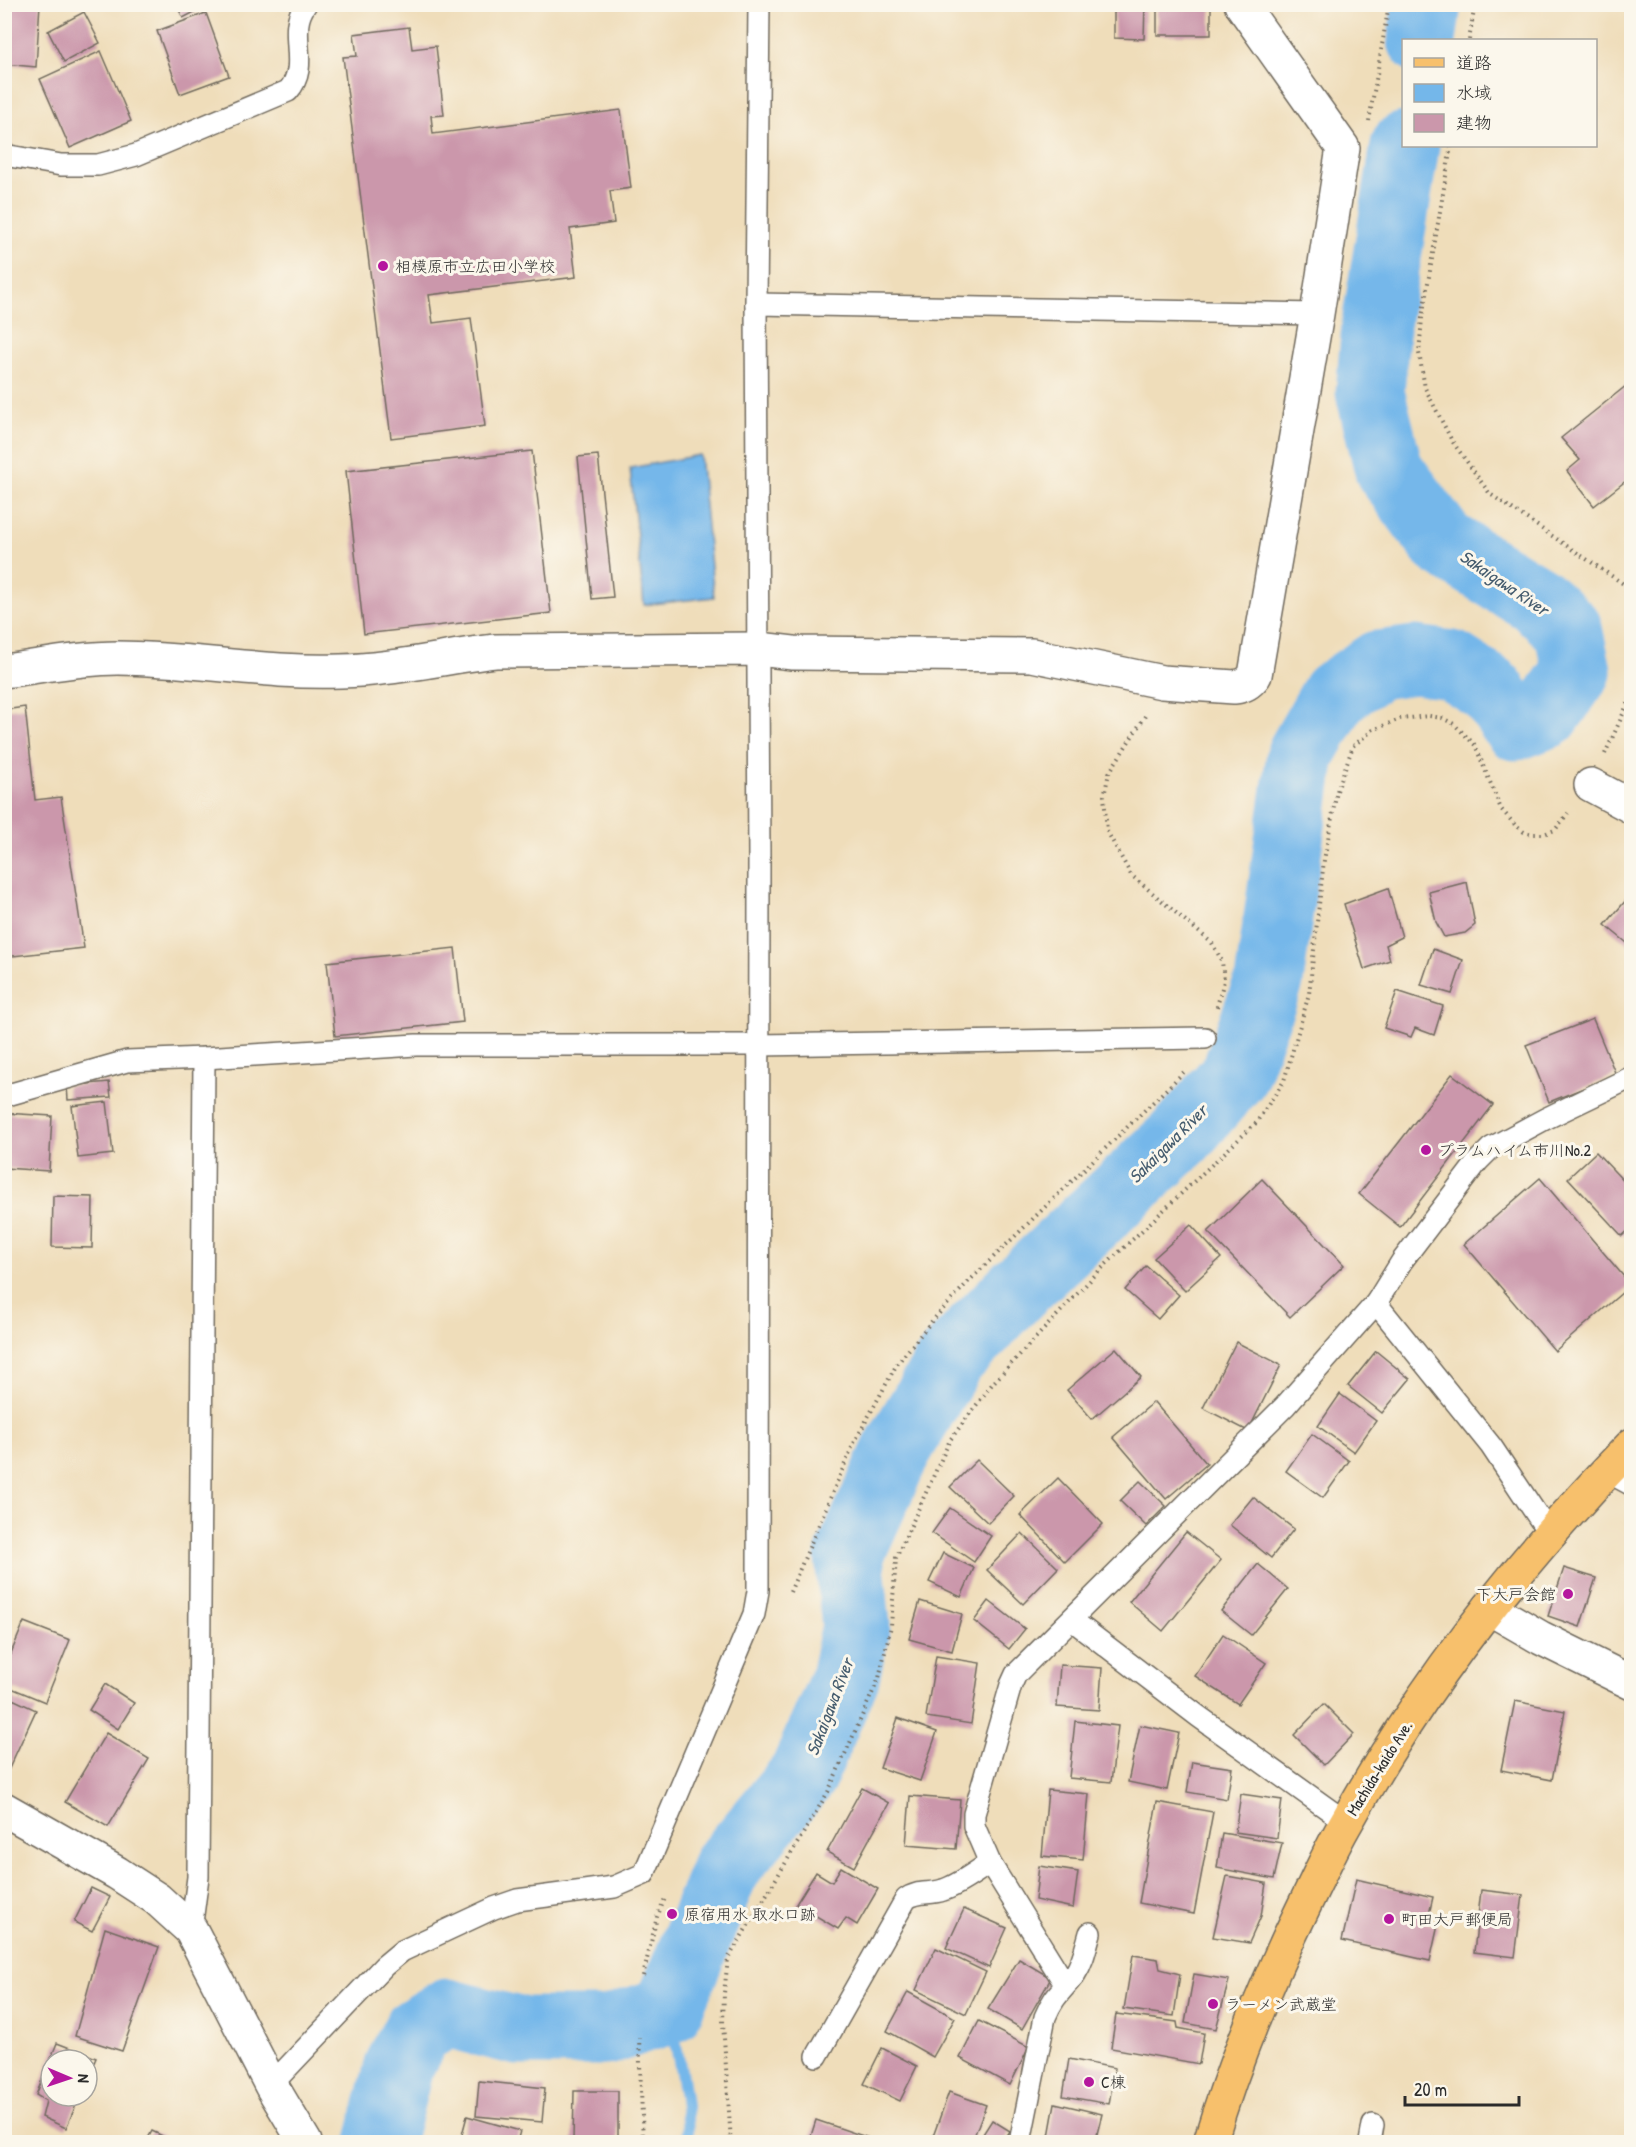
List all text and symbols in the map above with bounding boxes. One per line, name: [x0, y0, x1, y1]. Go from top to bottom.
legend: [1402, 39, 1597, 147]
text: 道路: [1456, 50, 1492, 75]
text: 水域: [1456, 80, 1492, 105]
text: 建物: [1456, 110, 1492, 135]
place label: 相模原市立広田小学校: [395, 255, 555, 277]
marker: 相模原市立広田小学校: [376, 259, 390, 273]
water label: Sakaigawa River: [1455, 544, 1555, 623]
water label: Sakaigawa River: [1123, 1097, 1214, 1189]
place label: プラムハイム市川No.2: [1438, 1139, 1591, 1161]
marker: プラムハイム市川No.2: [1419, 1143, 1433, 1157]
place label: 下大戸会館: [1476, 1583, 1556, 1605]
marker: 下大戸会館: [1561, 1587, 1575, 1601]
water label: Sakaigawa River: [800, 1653, 860, 1759]
street label: Machida-kaido Ave.: [1341, 1716, 1417, 1820]
place label: 原宿用水 取水口跡: [684, 1903, 816, 1925]
marker: 原宿用水 取水口跡: [665, 1907, 679, 1921]
place label: 町田大戸郵便局: [1401, 1908, 1513, 1930]
marker: 町田大戸郵便局: [1382, 1912, 1396, 1926]
place label: ラーメン武蔵堂: [1225, 1993, 1337, 2015]
marker: ラーメン武蔵堂: [1206, 1997, 1220, 2011]
north arrow: [39, 2048, 99, 2108]
scale bar: [1405, 2069, 1519, 2107]
place label: C棟: [1101, 2071, 1126, 2093]
text: N: [73, 2074, 95, 2084]
marker: C棟: [1082, 2075, 1096, 2089]
text: 20 m: [1414, 2077, 1447, 2102]

